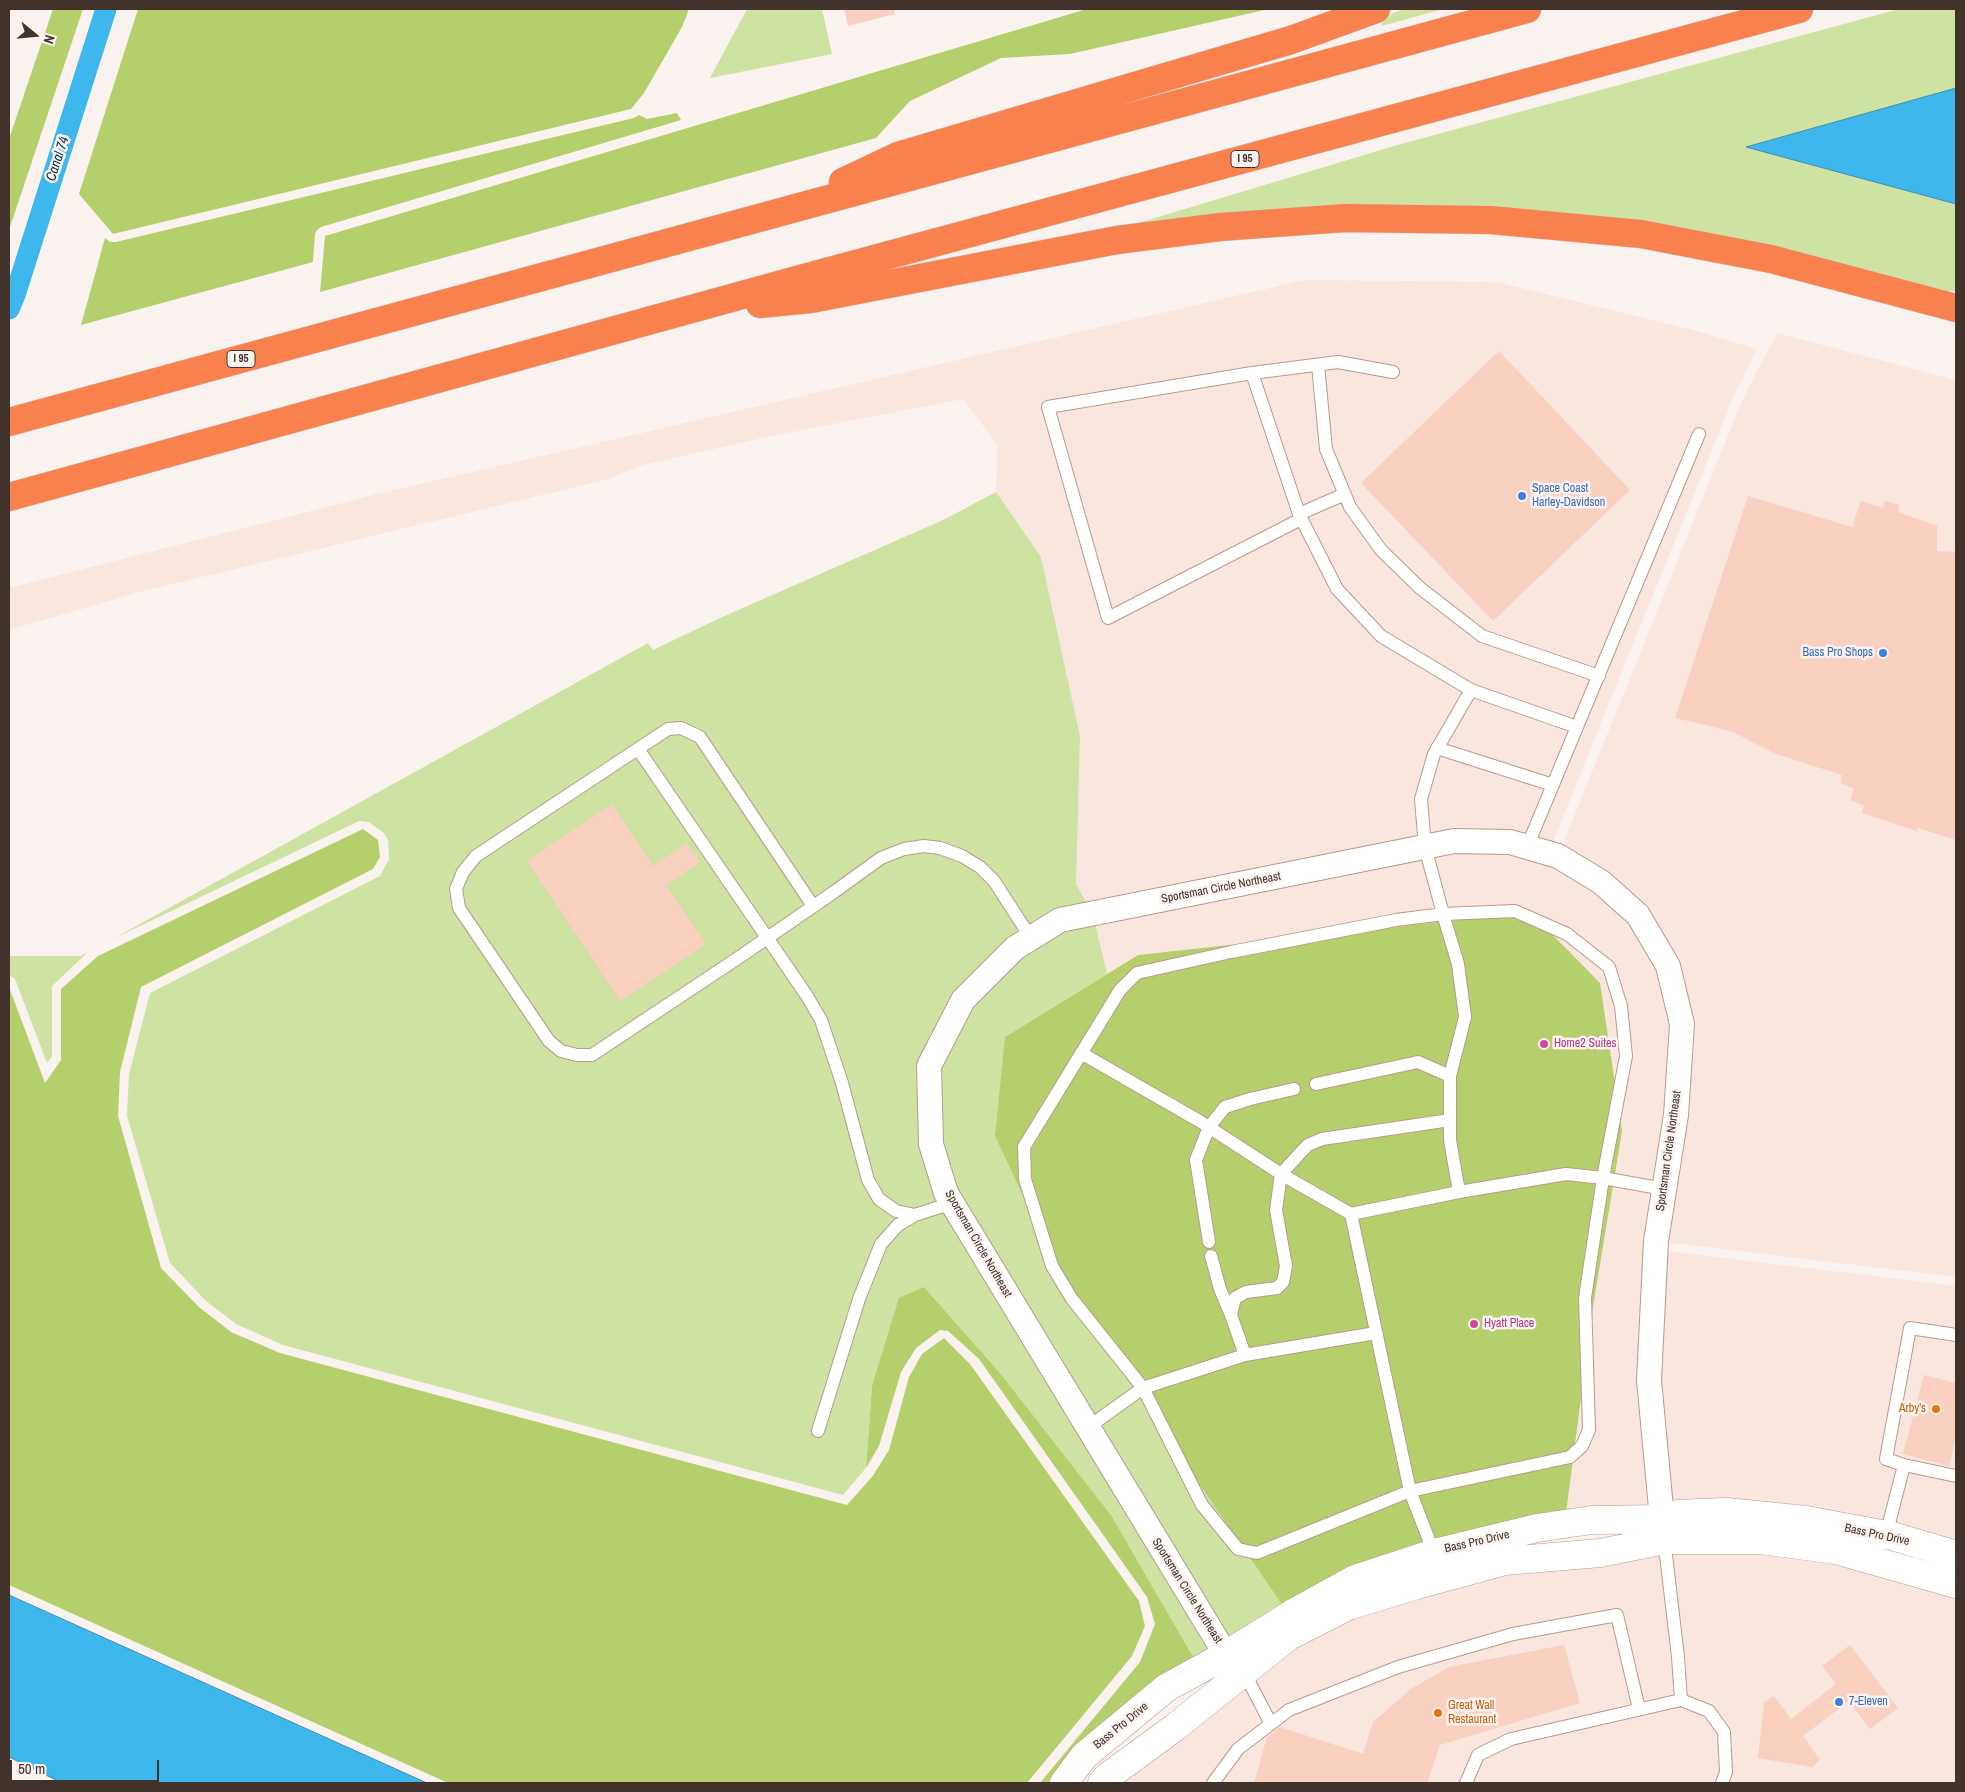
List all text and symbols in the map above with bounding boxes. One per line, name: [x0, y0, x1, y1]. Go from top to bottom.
north arrow: [10, 10, 60, 60]
text: N: [40, 33, 59, 46]
water label: Canal 74: [43, 135, 73, 183]
road number: I 95: [1231, 150, 1259, 168]
road number: I 95: [227, 350, 255, 368]
place label: Space Coast Harley-Davidson: [1532, 482, 1605, 510]
marker: Space Coast Harley-Davidson: [1516, 490, 1528, 502]
place label: Bass Pro Shops: [1802, 646, 1873, 660]
marker: Bass Pro Shops: [1877, 647, 1889, 659]
street label: Sportsman Circle Northeast: [1160, 869, 1282, 907]
place label: Home2 Suites: [1554, 1037, 1616, 1051]
marker: Home2 Suites: [1538, 1038, 1550, 1050]
street label: Sportsman Circle Northeast: [1653, 1090, 1685, 1212]
street label: Sportsman Circle Northeast: [941, 1188, 1015, 1300]
place label: Hyatt Place: [1484, 1317, 1534, 1331]
marker: Hyatt Place: [1468, 1318, 1480, 1330]
place label: Arby's: [1899, 1402, 1926, 1416]
marker: Arby's: [1930, 1403, 1942, 1415]
street label: Bass Pro Drive: [1843, 1521, 1911, 1549]
street label: Bass Pro Drive: [1443, 1528, 1511, 1556]
street label: Sportsman Circle Northeast: [1149, 1536, 1225, 1646]
place label: 7-Eleven: [1849, 1695, 1888, 1709]
marker: 7-Eleven: [1833, 1696, 1845, 1708]
place label: Great Wall Restaurant: [1448, 1699, 1496, 1727]
street label: Bass Pro Drive: [1091, 1700, 1151, 1752]
marker: Great Wall Restaurant: [1432, 1707, 1444, 1719]
scale bar: [12, 1750, 161, 1782]
text: 50 m: [18, 1758, 45, 1779]

